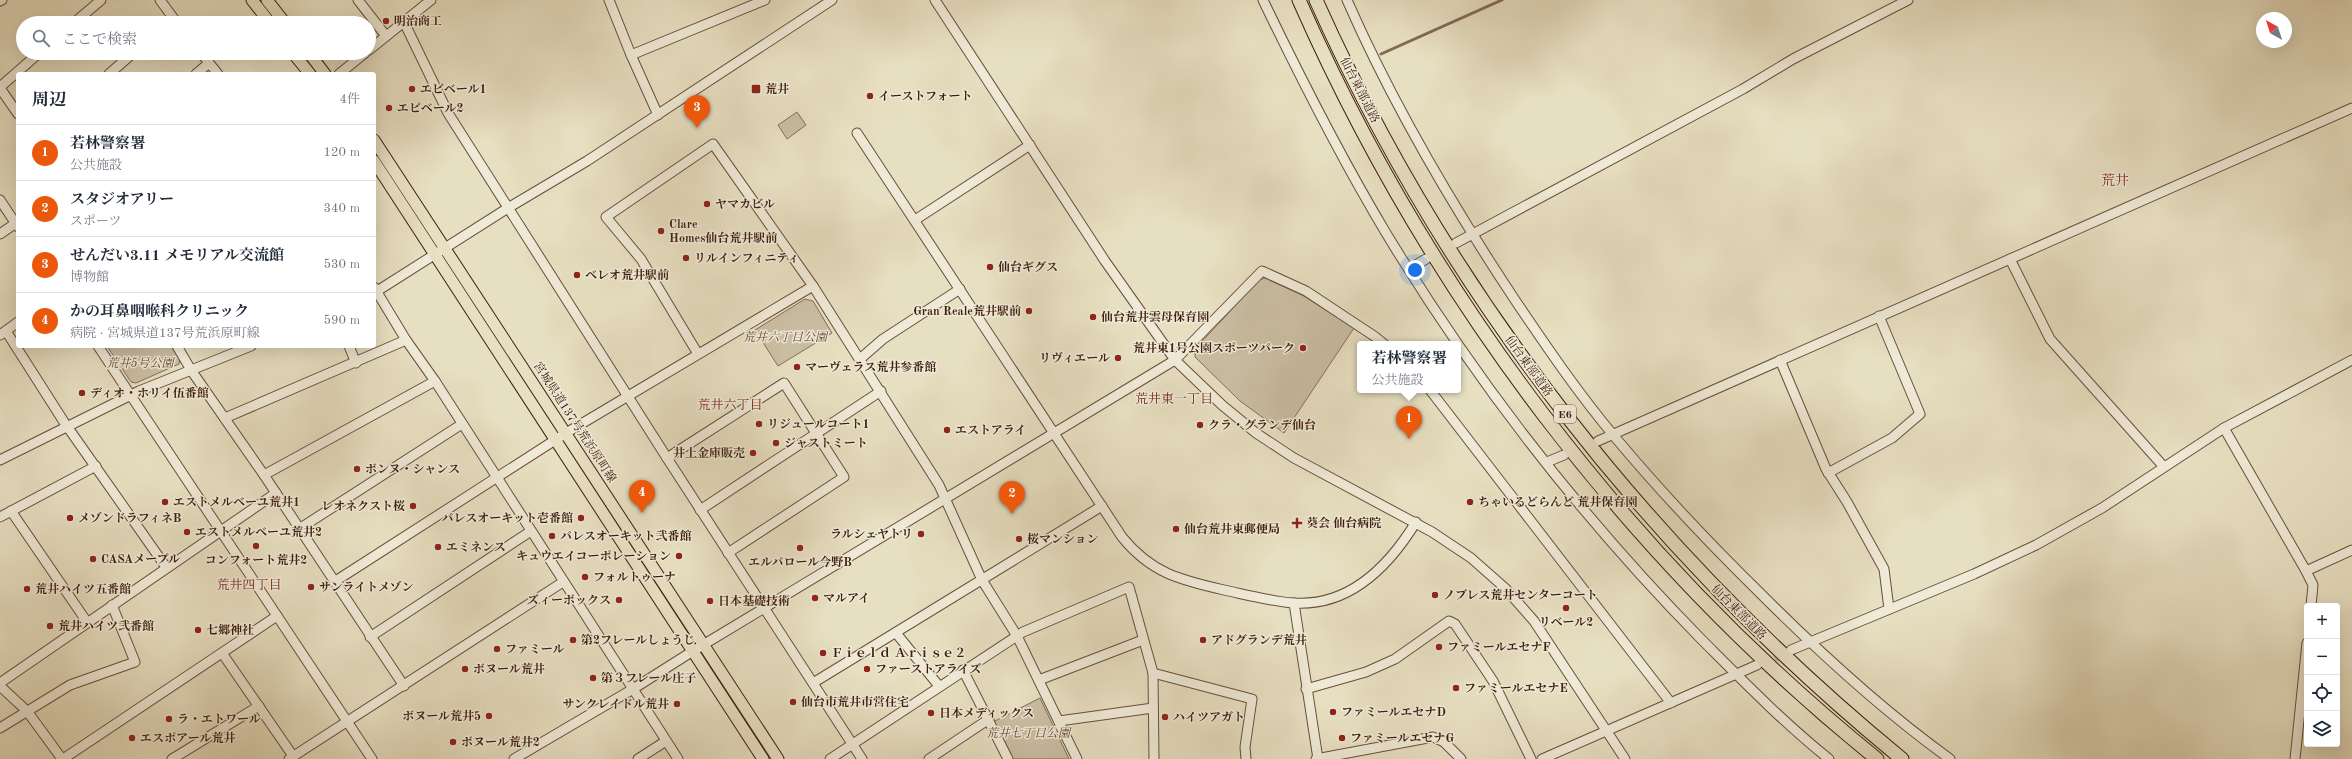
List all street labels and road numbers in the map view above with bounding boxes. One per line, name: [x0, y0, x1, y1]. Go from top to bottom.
street label: 仙台東部道路: [1337, 55, 1383, 125]
street label: 仙台東部道路: [1502, 333, 1556, 399]
street label: 宮城県道137号荒浜原町線: [531, 359, 619, 485]
road number: E6: [1554, 405, 1576, 423]
street label: 仙台東部道路: [1709, 582, 1769, 642]

